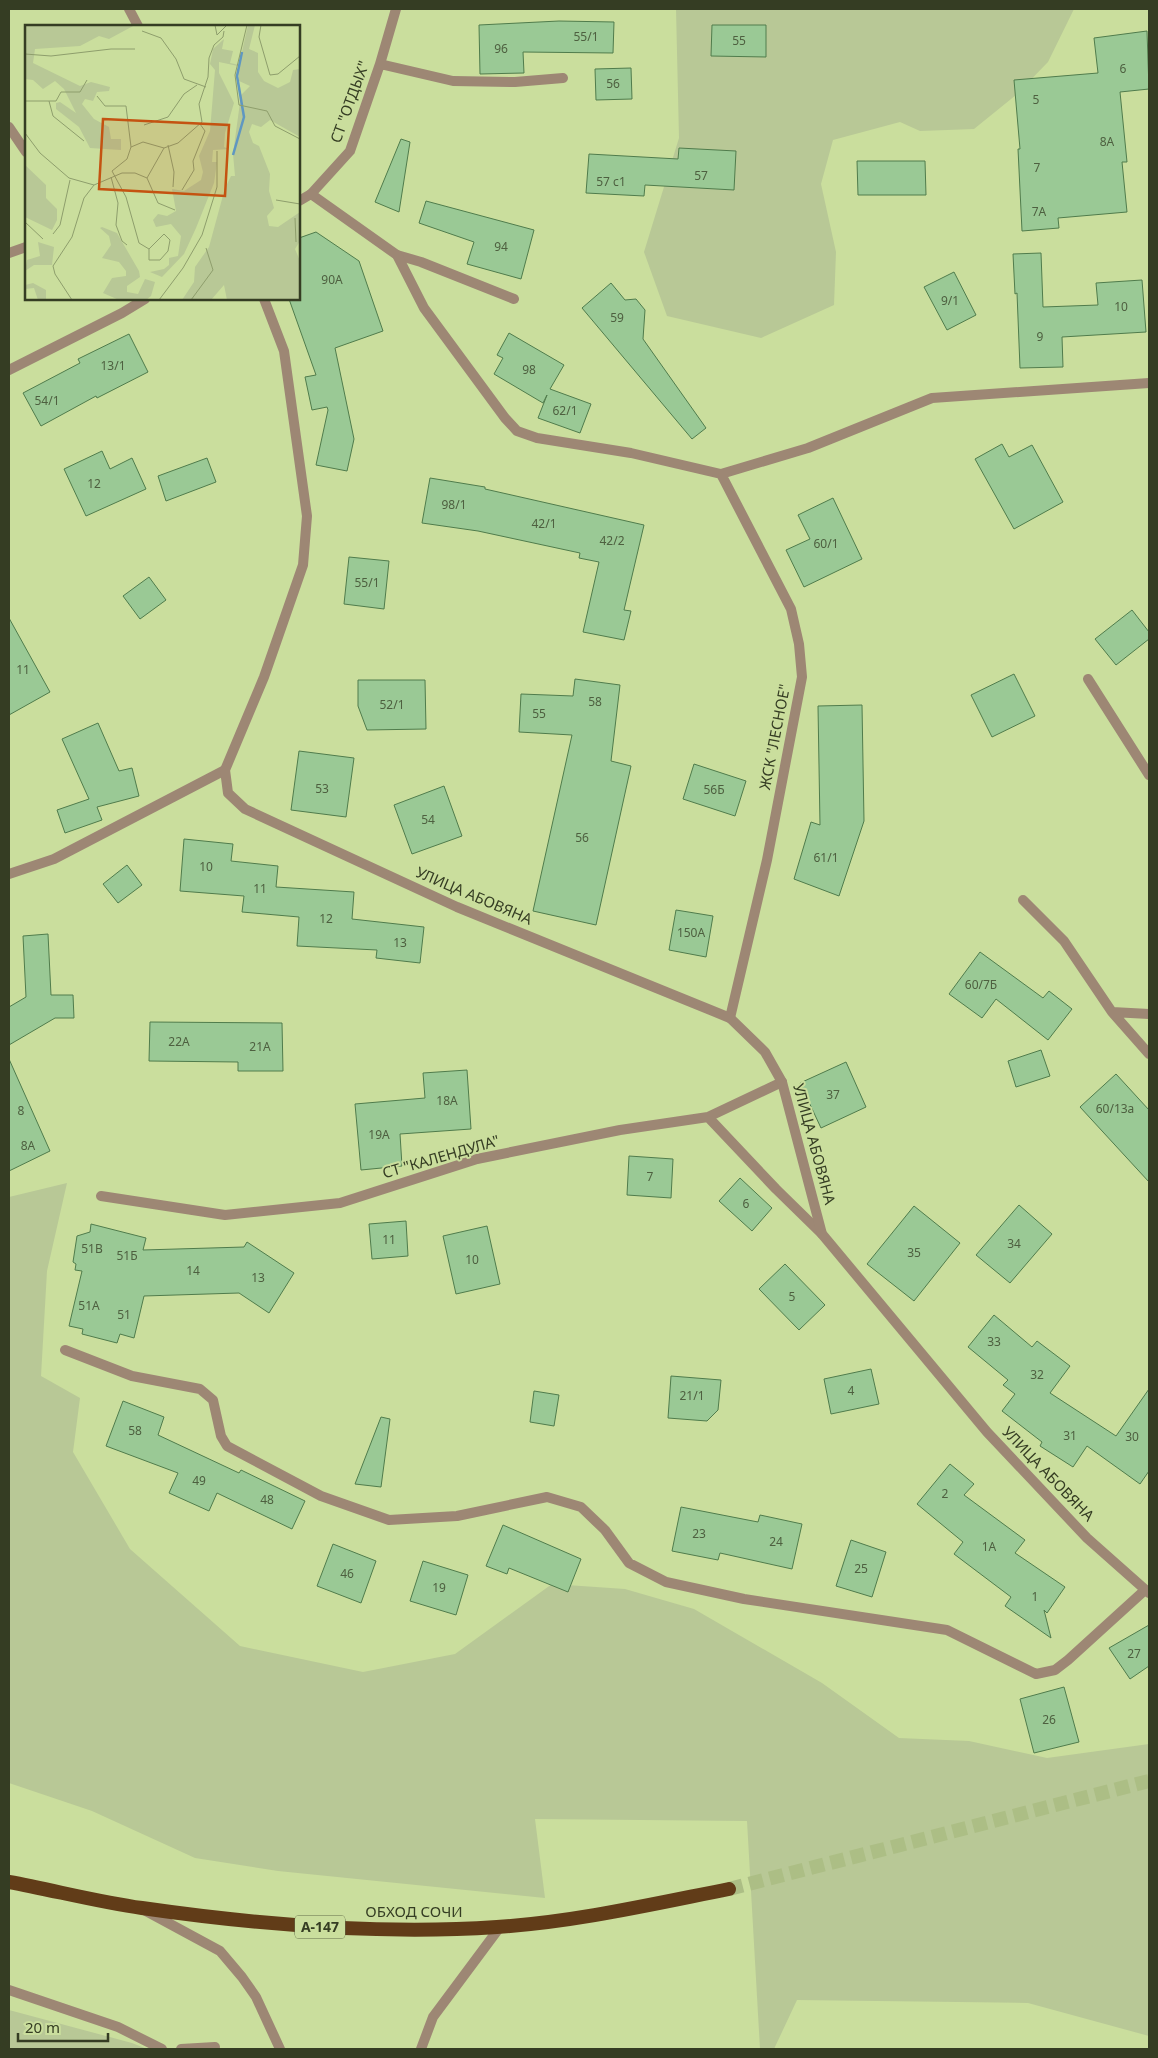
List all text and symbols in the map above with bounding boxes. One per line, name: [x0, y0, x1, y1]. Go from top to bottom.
inset map: [25, 25, 300, 300]
house number: 55/1: [573, 28, 599, 45]
house number: 55: [732, 32, 746, 49]
house number: 96: [494, 40, 508, 57]
street label: СТ "ОТДЫХ": [325, 58, 373, 145]
house number: 6: [1120, 60, 1127, 77]
house number: 56: [606, 75, 620, 92]
house number: 5: [1033, 91, 1040, 108]
house number: 8А: [1100, 133, 1115, 150]
house number: 7: [1034, 159, 1041, 176]
house number: 57: [694, 167, 708, 184]
house number: 57 с1: [596, 173, 626, 190]
house number: 7А: [1032, 203, 1047, 220]
house number: 94: [494, 238, 508, 255]
house number: 90А: [321, 271, 343, 288]
house number: 9/1: [941, 292, 959, 309]
house number: 10: [1114, 298, 1128, 315]
house number: 59: [610, 309, 624, 326]
house number: 9: [1037, 328, 1044, 345]
house number: 13/1: [100, 357, 126, 374]
house number: 98: [522, 361, 536, 378]
house number: 54/1: [34, 392, 60, 409]
house number: 62/1: [552, 402, 578, 419]
house number: 12: [87, 475, 101, 492]
house number: 98/1: [441, 496, 467, 513]
house number: 42/1: [531, 515, 557, 532]
house number: 42/2: [599, 532, 625, 549]
house number: 60/1: [813, 535, 839, 552]
house number: 55/1: [354, 574, 380, 591]
house number: 11: [16, 661, 30, 678]
street label: ЖСК "ЛЕСНОЕ": [754, 682, 794, 791]
house number: 58: [588, 693, 602, 710]
house number: 52/1: [379, 696, 405, 713]
house number: 55: [532, 705, 546, 722]
house number: 53: [315, 780, 329, 797]
house number: 56Б: [703, 781, 725, 798]
house number: 54: [421, 811, 435, 828]
house number: 56: [575, 829, 589, 846]
house number: 61/1: [813, 849, 839, 866]
house number: 10: [199, 858, 213, 875]
street label: УЛИЦА АБОВЯНА: [413, 862, 536, 929]
house number: 11: [253, 880, 267, 897]
house number: 12: [319, 910, 333, 927]
house number: 150А: [677, 924, 705, 941]
house number: 13: [393, 934, 407, 951]
house number: 60/7Б: [965, 976, 997, 993]
house number: 22А: [168, 1033, 190, 1050]
house number: 21А: [249, 1038, 271, 1055]
street label: УЛИЦА АБОВЯНА: [789, 1081, 841, 1207]
house number: 37: [826, 1086, 840, 1103]
house number: 18А: [436, 1092, 458, 1109]
house number: 60/13а: [1096, 1100, 1134, 1117]
house number: 8: [18, 1102, 25, 1119]
house number: 19А: [368, 1126, 390, 1143]
street label: СТ "КАЛЕНДУЛА": [380, 1130, 502, 1182]
house number: 8А: [21, 1137, 36, 1154]
house number: 7: [647, 1168, 654, 1185]
house number: 6: [743, 1195, 750, 1212]
house number: 11: [382, 1231, 396, 1248]
house number: 34: [1007, 1235, 1021, 1252]
house number: 51В: [81, 1240, 103, 1257]
house number: 35: [907, 1244, 921, 1261]
house number: 51Б: [116, 1247, 138, 1264]
house number: 10: [465, 1251, 479, 1268]
house number: 14: [186, 1262, 200, 1279]
house number: 13: [251, 1269, 265, 1286]
house number: 5: [789, 1288, 796, 1305]
house number: 51А: [78, 1297, 100, 1314]
house number: 51: [117, 1306, 131, 1323]
house number: 33: [987, 1333, 1001, 1350]
house number: 32: [1030, 1366, 1044, 1383]
house number: 4: [848, 1382, 855, 1399]
house number: 21/1: [679, 1387, 705, 1404]
house number: 58: [128, 1422, 142, 1439]
street label: УЛИЦА АБОВЯНА: [998, 1422, 1099, 1525]
house number: 31: [1063, 1427, 1077, 1444]
house number: 30: [1125, 1428, 1139, 1445]
house number: 49: [192, 1472, 206, 1489]
house number: 2: [942, 1485, 949, 1502]
house number: 48: [260, 1491, 274, 1508]
house number: 23: [692, 1525, 706, 1542]
house number: 24: [769, 1533, 783, 1550]
house number: 1А: [982, 1538, 997, 1555]
house number: 25: [854, 1560, 868, 1577]
house number: 46: [340, 1565, 354, 1582]
house number: 19: [432, 1579, 446, 1596]
house number: 1: [1032, 1588, 1038, 1605]
house number: 27: [1127, 1645, 1141, 1662]
house number: 26: [1042, 1711, 1056, 1728]
street label: ОБХОД СОЧИ: [365, 1901, 463, 1921]
road number: А-147: [295, 1915, 345, 1938]
scale bar: [18, 2010, 108, 2042]
text: 20 m: [25, 2017, 60, 2037]

